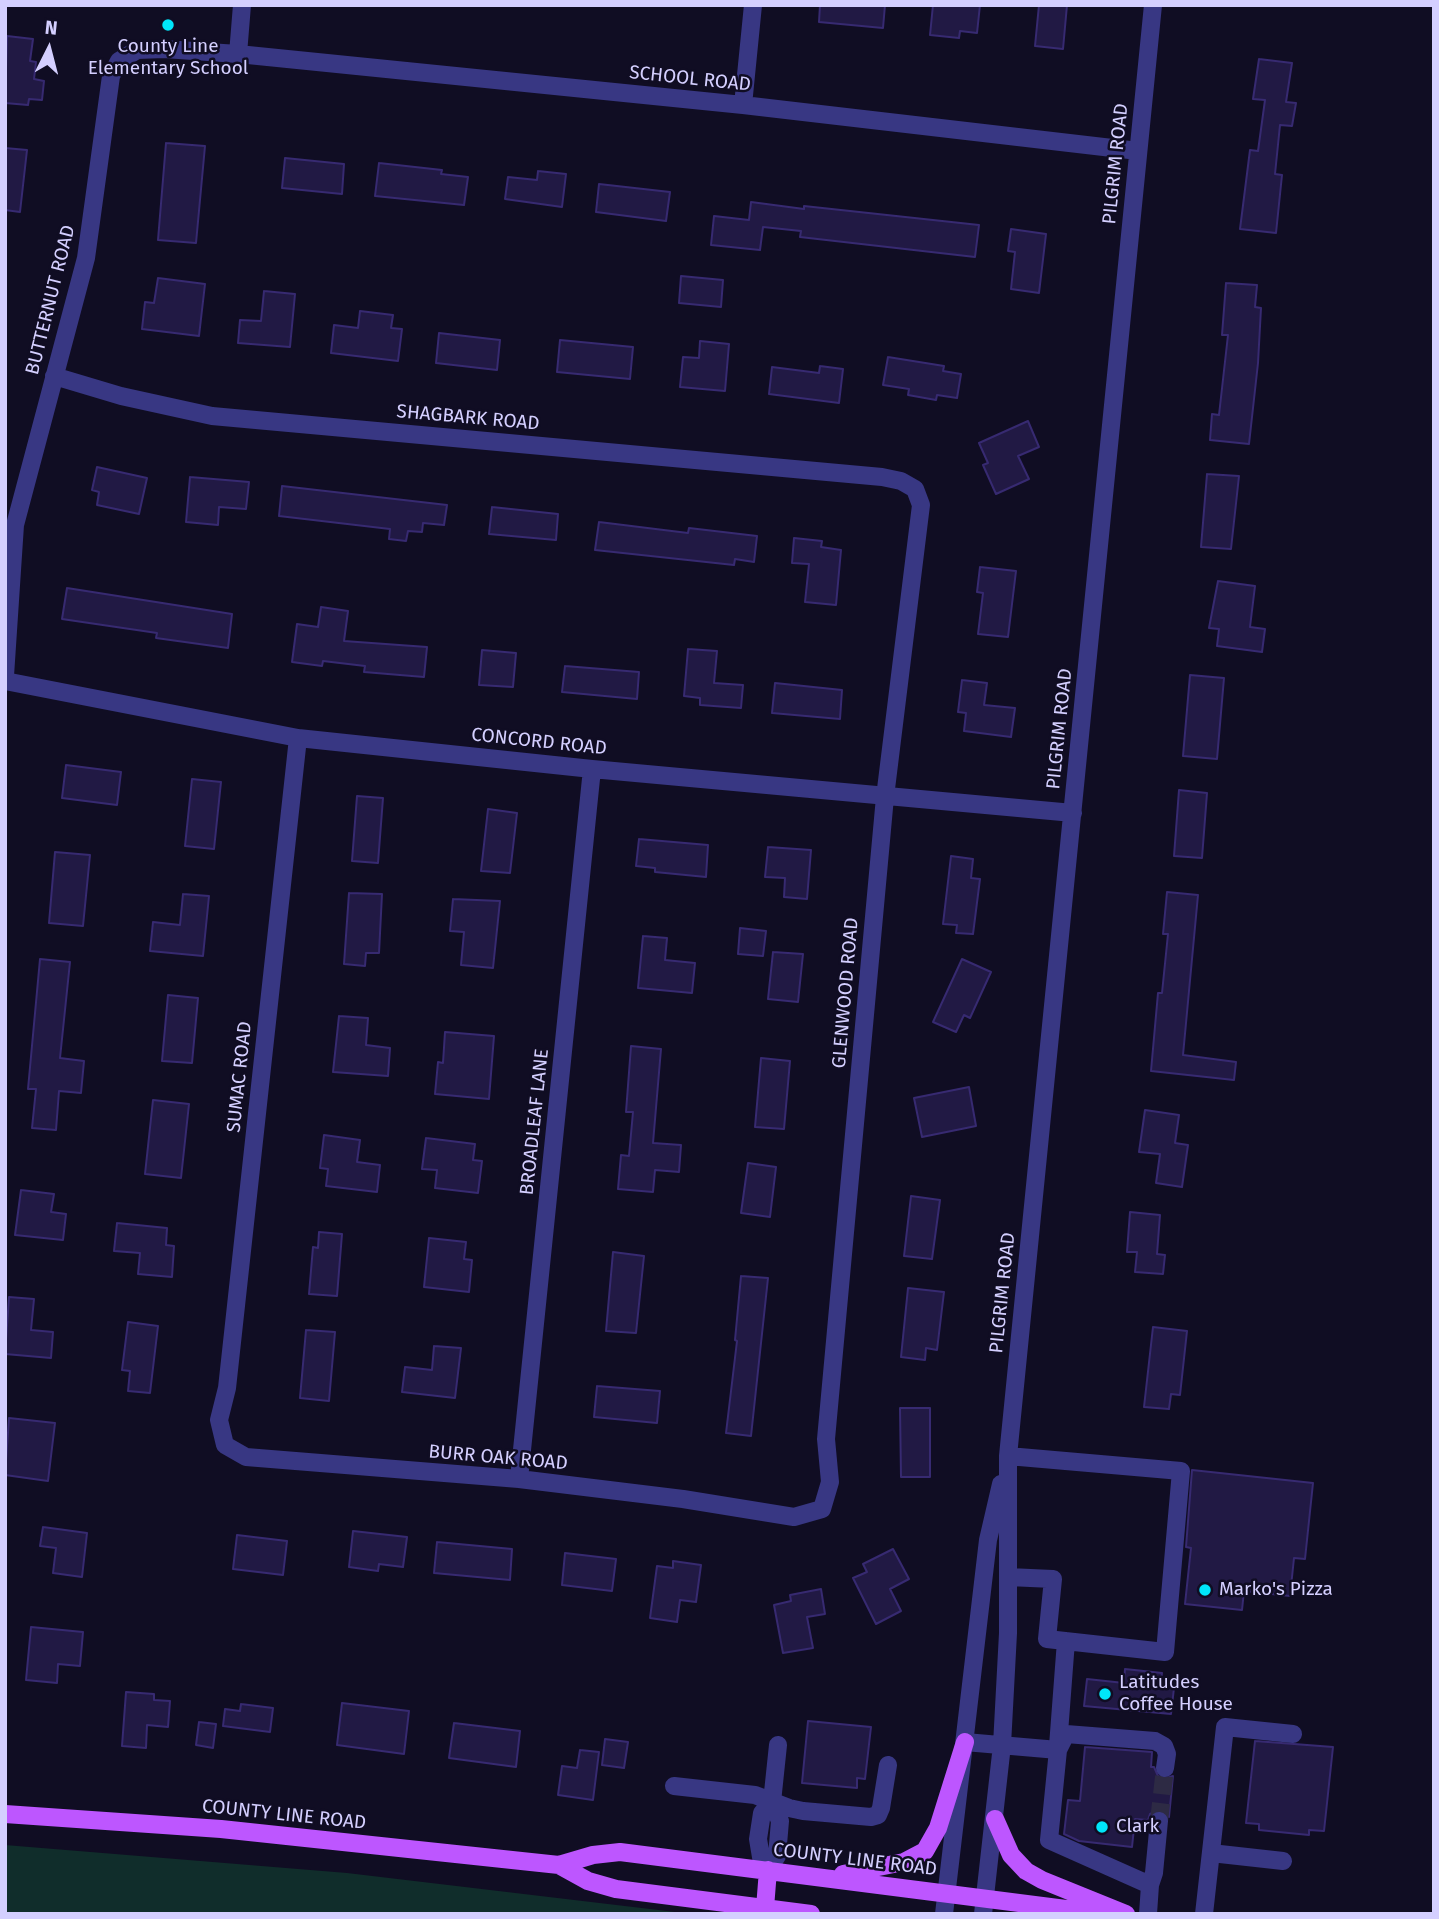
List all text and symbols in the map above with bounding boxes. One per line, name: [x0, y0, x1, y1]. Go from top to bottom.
north arrow: [14, 14, 84, 84]
text: N: [44, 16, 59, 40]
marker: County Line Elementary School: [160, 17, 176, 33]
place label: County Line Elementary School: [88, 36, 248, 80]
street label: SCHOOL ROAD: [628, 61, 752, 97]
street label: PILGRIM ROAD: [1098, 102, 1134, 226]
street label: BUTTERNUT ROAD: [21, 223, 81, 377]
street label: SHAGBARK ROAD: [396, 400, 540, 436]
street label: PILGRIM ROAD: [1042, 667, 1078, 791]
street label: CONCORD ROAD: [470, 724, 608, 760]
street label: GLENWOOD ROAD: [828, 917, 864, 1069]
street label: SUMAC ROAD: [223, 1020, 257, 1134]
street label: BROADLEAF LANE: [516, 1048, 554, 1196]
street label: PILGRIM ROAD: [985, 1231, 1021, 1355]
street label: BURR OAK ROAD: [427, 1441, 569, 1475]
place label: Marko's Pizza: [1219, 1579, 1333, 1601]
marker: Marko's Pizza: [1197, 1582, 1213, 1598]
place label: Latitudes Coffee House: [1119, 1672, 1233, 1716]
marker: Latitudes Coffee House: [1097, 1686, 1113, 1702]
street label: COUNTY LINE ROAD: [201, 1795, 367, 1835]
place label: Clark: [1116, 1816, 1159, 1838]
marker: Clark: [1094, 1819, 1110, 1835]
street label: COUNTY LINE ROAD: [772, 1839, 938, 1881]

